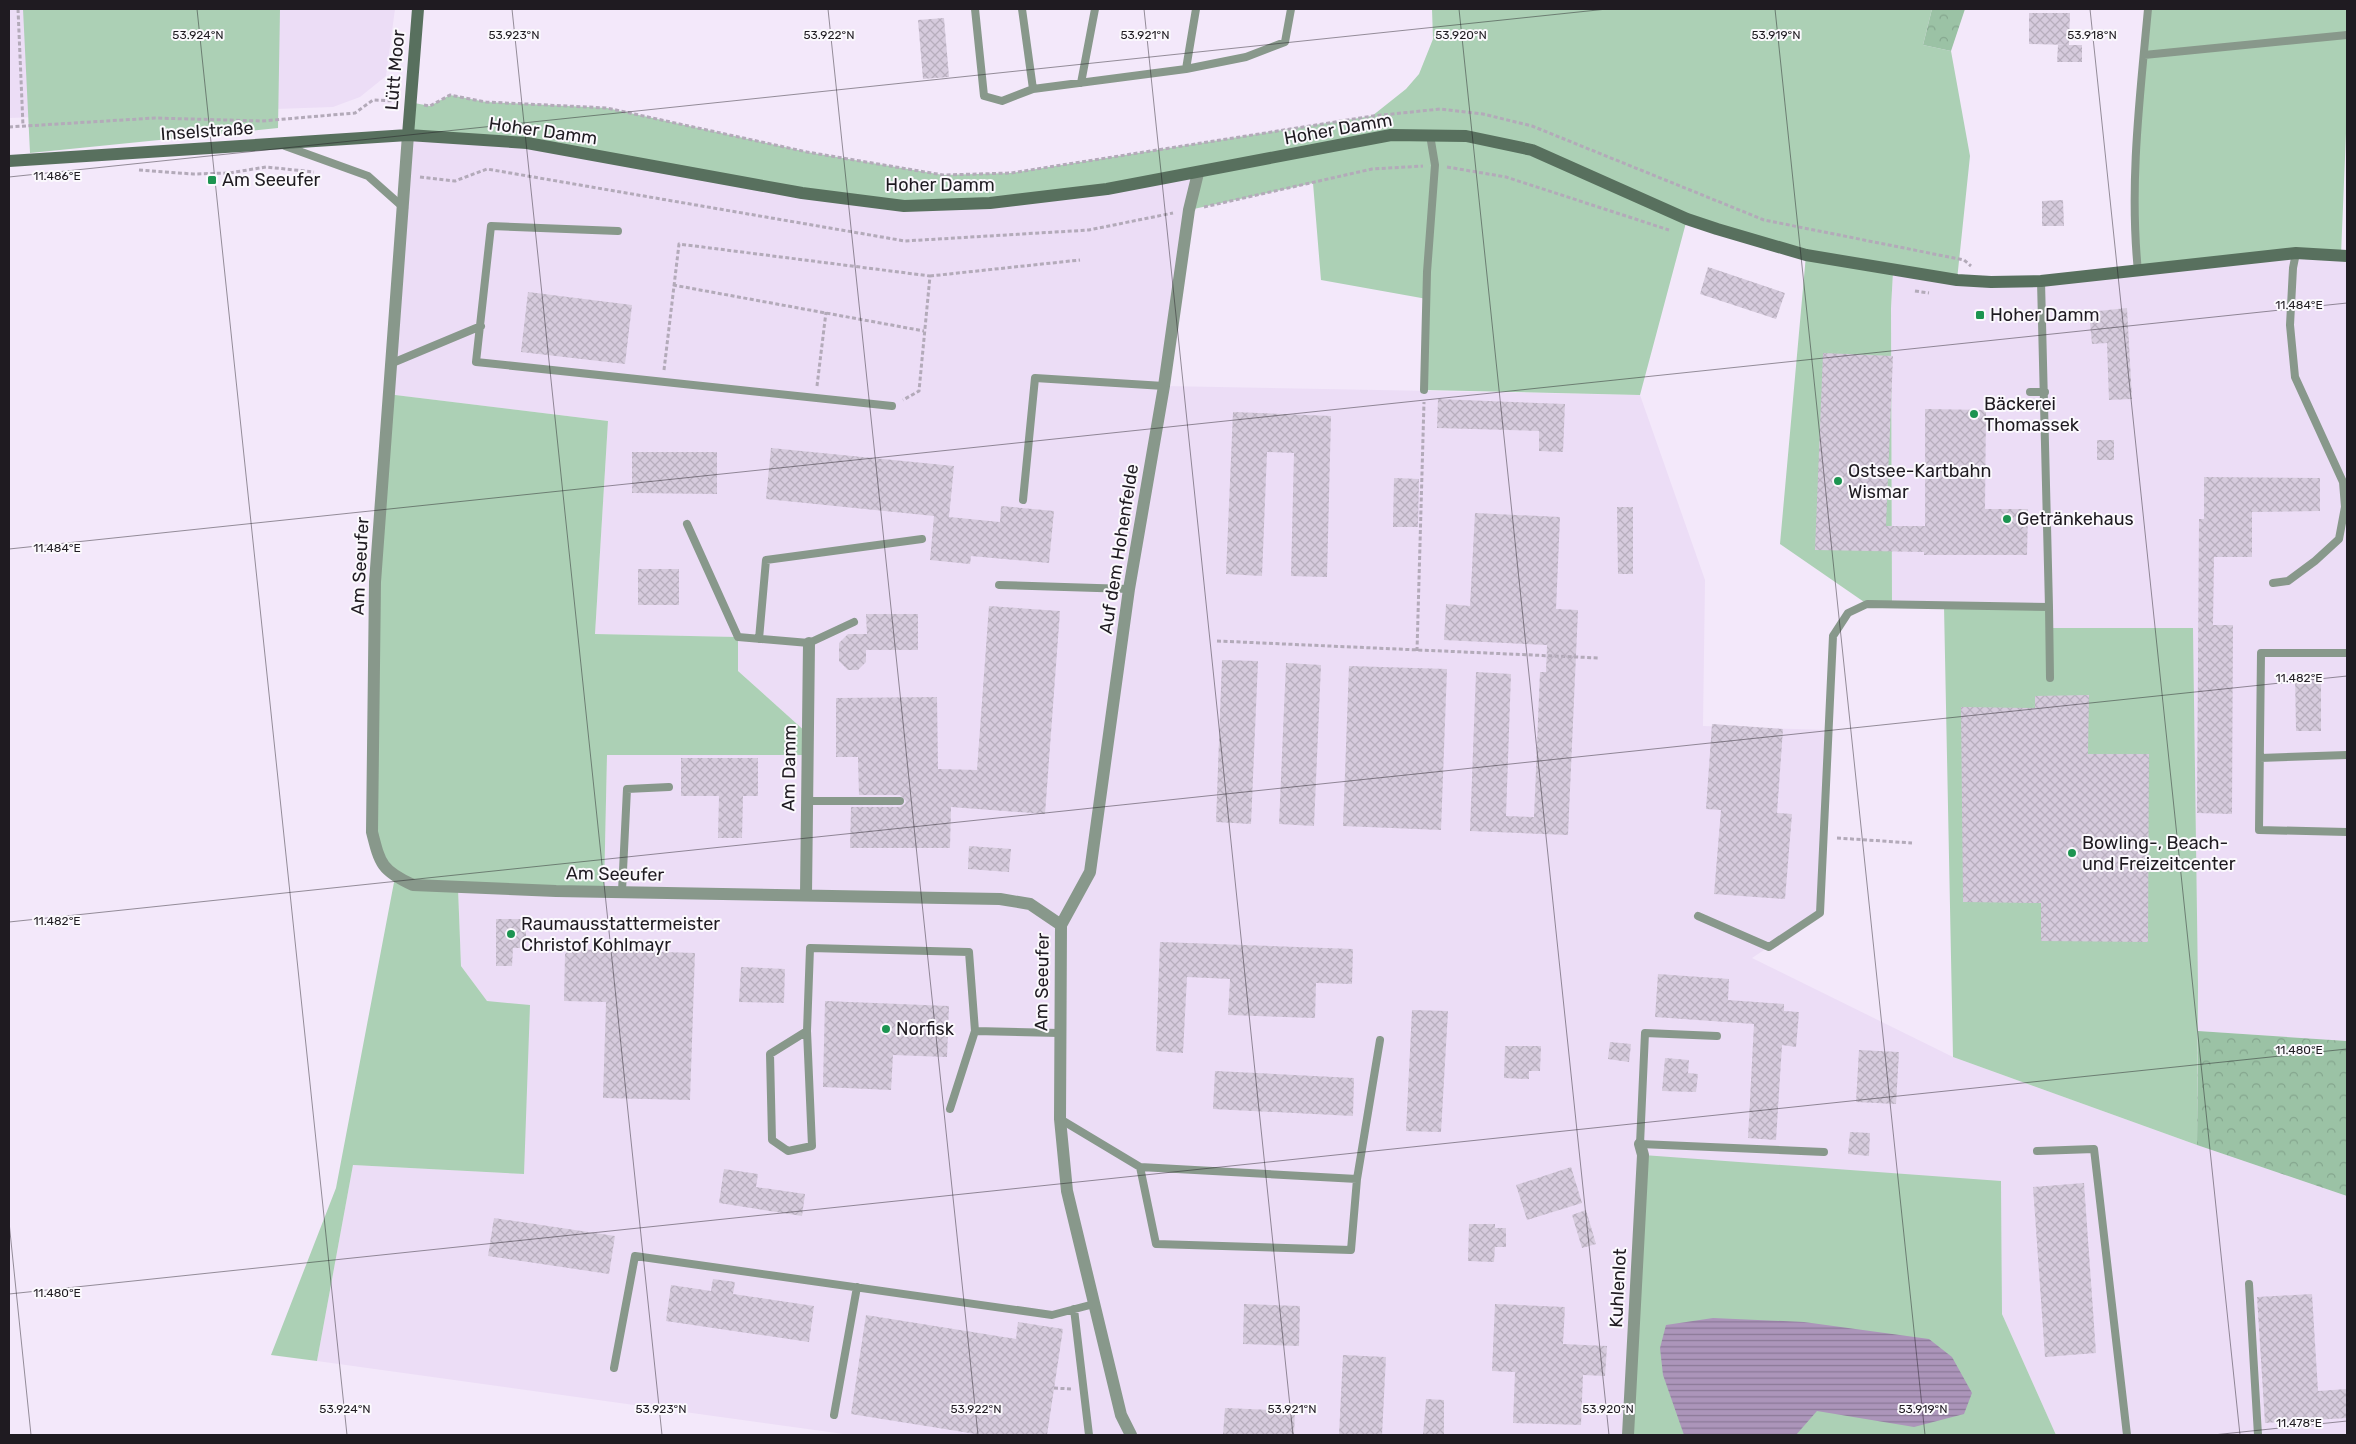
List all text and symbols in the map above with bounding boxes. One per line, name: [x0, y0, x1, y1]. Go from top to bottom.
text: 53.924°N: [172, 28, 224, 42]
text: 53.923°N: [488, 28, 540, 42]
text: 53.922°N: [803, 28, 855, 42]
text: 53.921°N: [1120, 28, 1170, 42]
text: 53.920°N: [1435, 28, 1487, 42]
text: 53.919°N: [1751, 28, 1801, 42]
text: 53.918°N: [2067, 28, 2117, 42]
street label: Lütt Moor: [381, 29, 409, 111]
street label: Hoher Damm: [1282, 109, 1394, 149]
street label: Hoher Damm: [487, 112, 599, 150]
street label: Inselstraße: [160, 117, 254, 145]
text: 11.486°E: [33, 169, 81, 183]
place label: Am Seeufer: [222, 169, 320, 191]
marker: Am Seeufer: [206, 174, 218, 186]
street label: Hoher Damm: [885, 174, 995, 196]
text: 11.484°E: [2275, 298, 2323, 312]
place label: Hoher Damm: [1990, 304, 2099, 326]
marker: Hoher Damm: [1974, 309, 1986, 321]
place label: Bäckerei Thomassek: [1984, 393, 2080, 436]
marker: Bäckerei Thomassek: [1968, 408, 1980, 420]
place label: Ostsee-Kartbahn Wismar: [1848, 460, 1991, 503]
street label: Auf dem Hohenfelde: [1095, 462, 1143, 636]
marker: Ostsee-Kartbahn Wismar: [1832, 475, 1844, 487]
place label: Getränkehaus: [2017, 508, 2134, 530]
marker: Getränkehaus: [2001, 513, 2013, 525]
street label: Am Seeufer: [346, 516, 374, 616]
text: 11.484°E: [33, 541, 81, 555]
text: 11.482°E: [2275, 671, 2323, 685]
street label: Am Damm: [777, 724, 801, 812]
place label: Bowling-, Beach- und Freizeitcenter: [2082, 832, 2236, 875]
marker: Bowling-, Beach- und Freizeitcenter: [2066, 847, 2078, 859]
street label: Am Seeufer: [566, 862, 665, 886]
place label: Raumausstattermeister Christof Kohlmayr: [521, 913, 720, 956]
text: 11.482°E: [33, 914, 81, 928]
marker: Raumausstattermeister Christof Kohlmayr: [505, 928, 517, 940]
street label: Am Seeufer: [1030, 932, 1054, 1031]
place label: Norfisk: [896, 1018, 955, 1040]
marker: Norfisk: [880, 1023, 892, 1035]
text: 11.480°E: [2275, 1043, 2323, 1057]
street label: Kuhlenlot: [1605, 1248, 1631, 1328]
text: 11.480°E: [33, 1286, 81, 1300]
text: 53.924°N: [319, 1402, 371, 1416]
text: 53.923°N: [635, 1402, 687, 1416]
text: 53.922°N: [950, 1402, 1002, 1416]
text: 53.921°N: [1267, 1402, 1317, 1416]
text: 53.920°N: [1582, 1402, 1634, 1416]
text: 53.919°N: [1898, 1402, 1948, 1416]
text: 11.478°E: [2276, 1416, 2322, 1430]

